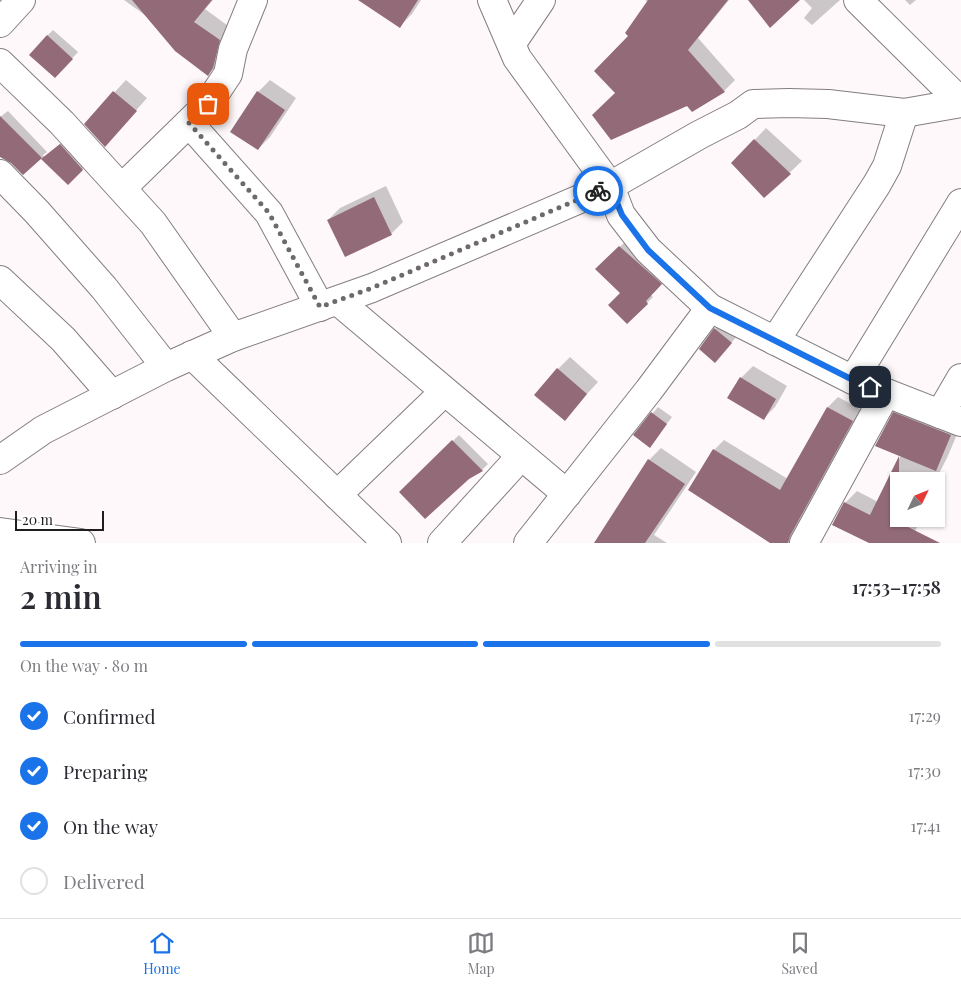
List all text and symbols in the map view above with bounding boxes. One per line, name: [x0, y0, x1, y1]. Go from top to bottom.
pin: [187, 83, 229, 125]
icon: bag: [194, 90, 222, 118]
courier: [573, 166, 623, 216]
icon: bike: [584, 177, 612, 205]
pin: [849, 366, 891, 408]
icon: home: [856, 373, 884, 401]
north arrow: [890, 472, 945, 528]
map controls: [890, 472, 945, 527]
scale bar: [15, 508, 104, 531]
text: 20 m: [22, 510, 53, 529]
text: Arriving in: [20, 556, 98, 577]
text: 17:53–17:58: [852, 573, 941, 599]
text: 2 min: [20, 574, 102, 617]
text: On the way · 80 m: [20, 655, 148, 676]
icon: check: [20, 702, 48, 730]
text: Confirmed: [63, 703, 156, 729]
text: 17:29: [909, 705, 941, 726]
icon: check: [20, 757, 48, 785]
text: Preparing: [63, 758, 148, 784]
text: 17:30: [908, 760, 941, 781]
icon: check: [20, 812, 48, 840]
text: On the way: [63, 813, 158, 839]
text: 17:41: [911, 815, 941, 836]
text: Delivered: [63, 868, 145, 894]
tab: Home: [143, 929, 181, 978]
tab: Map: [467, 929, 495, 978]
tab: Saved: [781, 929, 818, 978]

